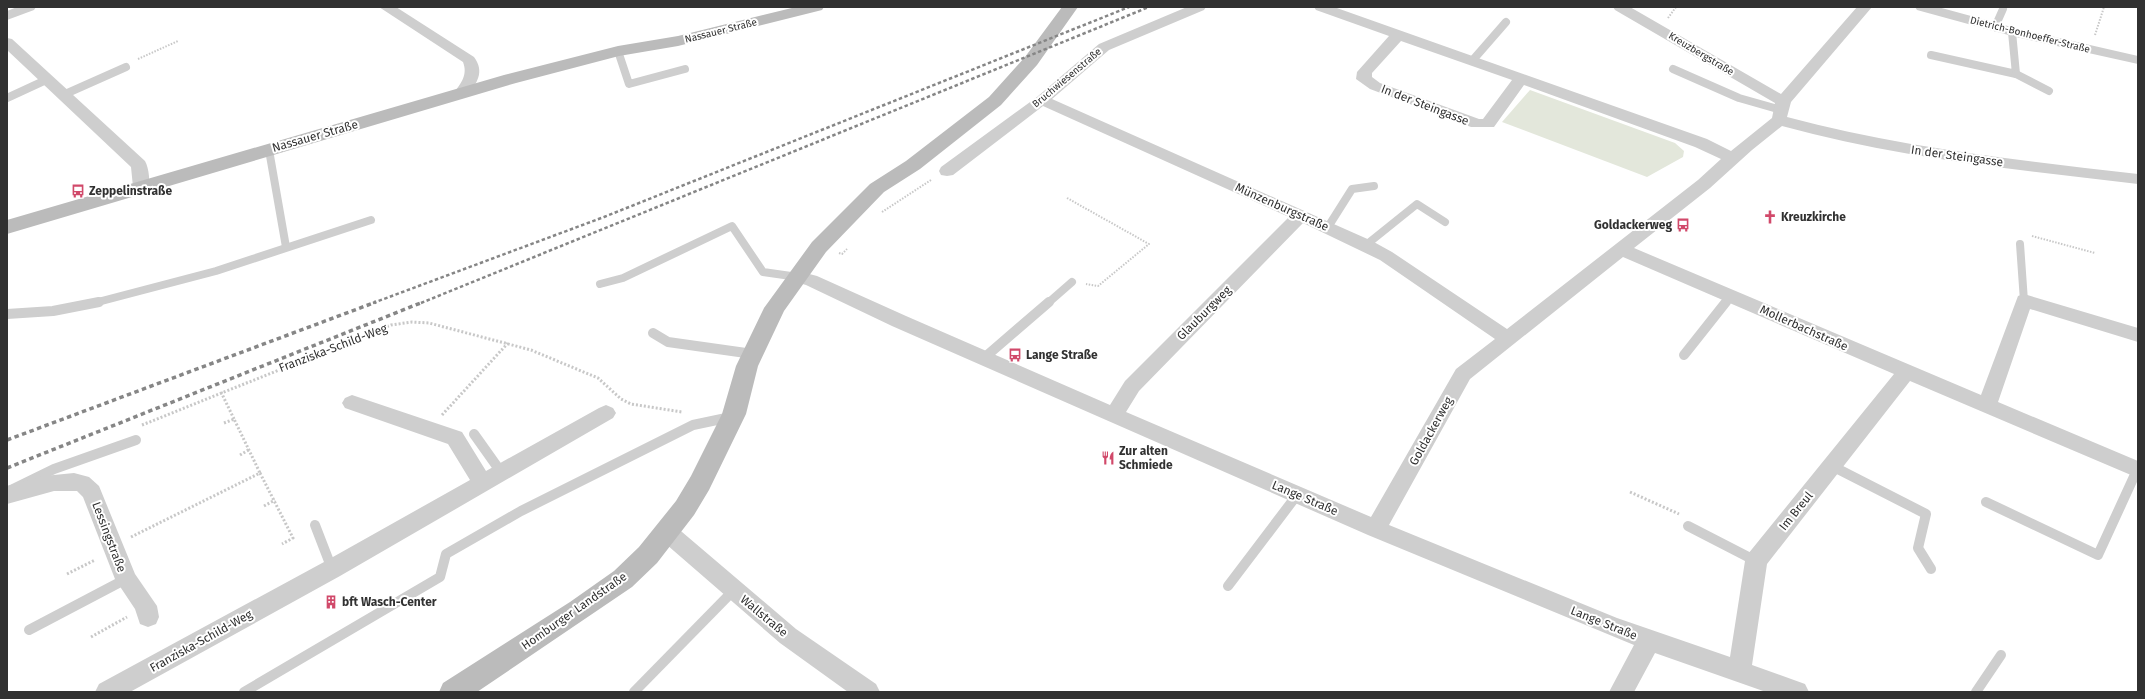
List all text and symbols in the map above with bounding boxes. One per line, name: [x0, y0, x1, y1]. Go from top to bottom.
street label: Dietrich-Bonhoeffer-Straße: [1969, 14, 2091, 56]
street label: Nassauer Straße: [684, 16, 758, 46]
street label: Kreuzbergstraße: [1666, 30, 1736, 78]
street label: Bruchwiesenstraße: [1030, 46, 1104, 110]
street label: In der Steingasse: [1379, 82, 1471, 128]
street label: Nassauer Straße: [270, 117, 360, 155]
street label: In der Steingasse: [1910, 143, 2004, 169]
street label: Münzenburgstraße: [1233, 180, 1331, 234]
bus stop icon: Zeppelinstraße: [70, 183, 86, 199]
place label: Zeppelinstraße: [89, 184, 172, 198]
church icon: Kreuzkirche: [1762, 209, 1778, 225]
place label: Kreuzkirche: [1781, 210, 1846, 224]
bus stop icon: Goldackerweg: [1675, 217, 1691, 233]
place label: Goldackerweg: [1594, 218, 1672, 232]
street label: Glauburgweg: [1174, 283, 1234, 343]
street label: Mollerbachstraße: [1758, 302, 1850, 354]
street label: Franziska-Schild-Weg: [277, 321, 390, 375]
bus stop icon: Lange Straße: [1007, 347, 1023, 363]
place label: Lange Straße: [1026, 348, 1098, 362]
street label: Goldackerweg: [1406, 394, 1456, 468]
place label: Zur alten Schmiede: [1119, 444, 1173, 472]
restaurant icon: Zur alten Schmiede: [1100, 450, 1116, 466]
street label: Lange Straße: [1270, 478, 1340, 518]
street label: Im Breul: [1776, 488, 1816, 533]
street label: Lessingstraße: [89, 500, 129, 574]
street label: Homburger Landstraße: [519, 569, 629, 653]
street label: Wallstraße: [738, 592, 790, 640]
building icon: bft Wasch-Center: [323, 594, 339, 610]
place label: bft Wasch-Center: [342, 595, 437, 609]
street label: Lange Straße: [1569, 603, 1639, 643]
street label: Franziska-Schild-Weg: [147, 607, 255, 675]

